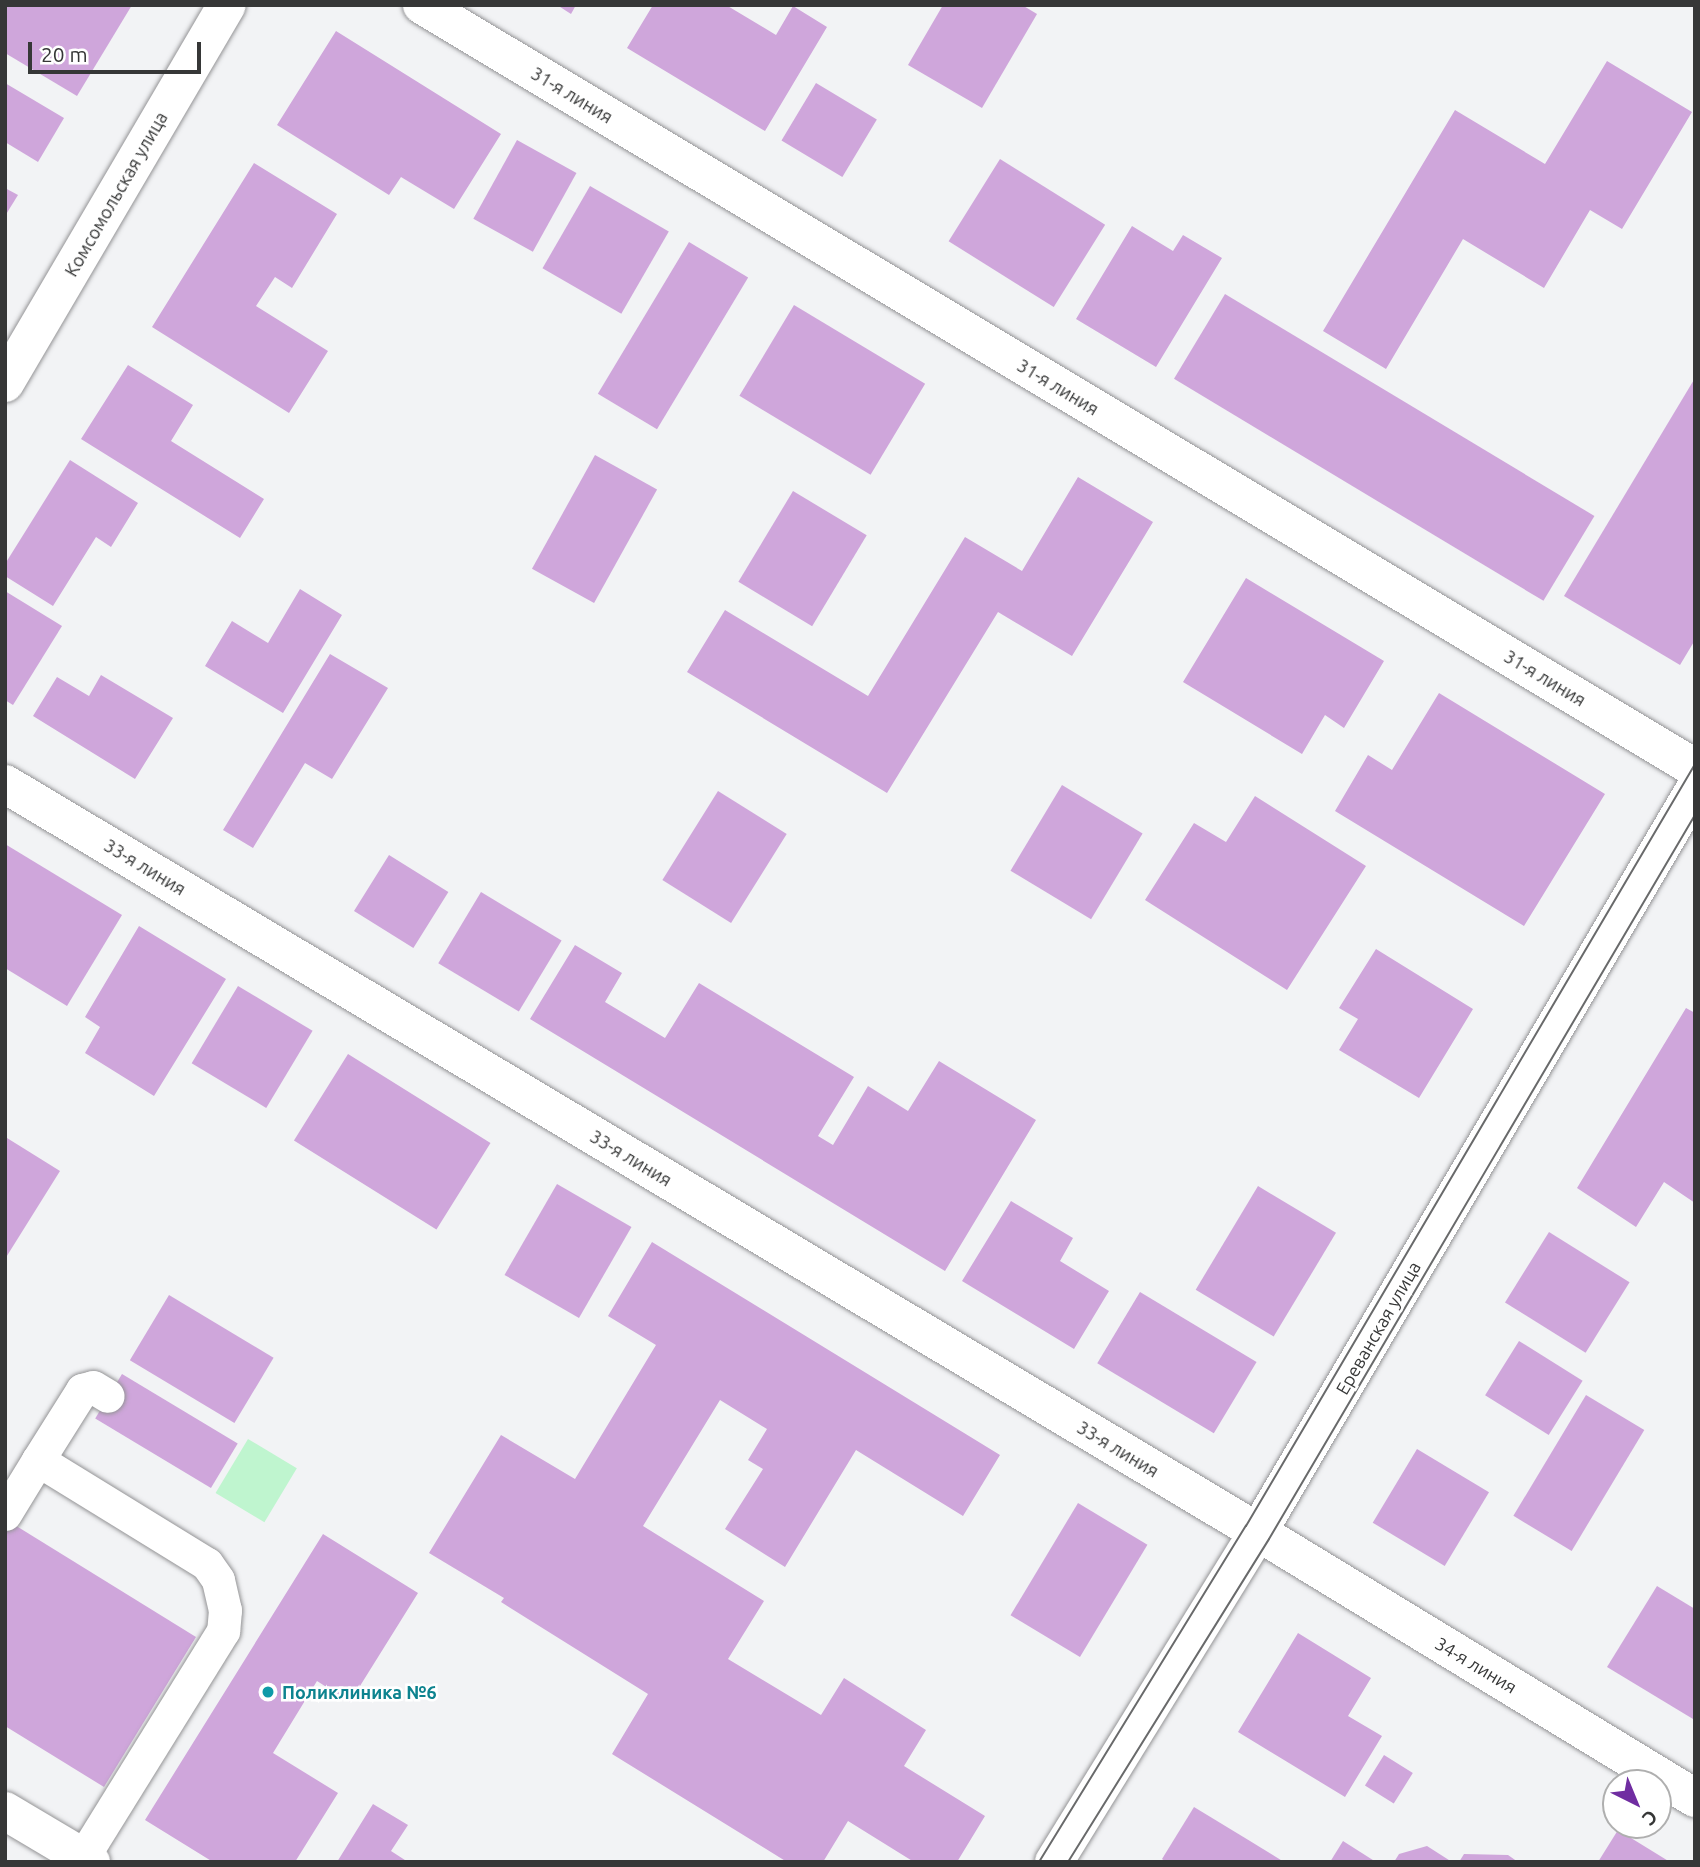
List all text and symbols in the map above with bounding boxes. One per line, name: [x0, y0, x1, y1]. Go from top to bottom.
scale bar: [32, 28, 205, 72]
text: 20 m: [41, 42, 88, 66]
street label: 31-я линия: [527, 62, 617, 128]
street label: Комсомольская улица: [60, 108, 172, 280]
street label: 31-я линия: [1013, 354, 1103, 420]
street label: 31-я линия: [1500, 645, 1590, 711]
street label: 33-я линия: [100, 834, 190, 900]
street label: 33-я линия: [586, 1125, 676, 1191]
street label: Ереванская улица: [1331, 1258, 1425, 1398]
street label: 33-я линия: [1073, 1416, 1163, 1482]
street label: 34-я линия: [1431, 1632, 1521, 1698]
place label: Поликлиника №6: [282, 1681, 437, 1703]
marker: Поликлиника №6: [260, 1684, 276, 1700]
north arrow: [1602, 1769, 1672, 1839]
text: С: [1638, 1806, 1662, 1830]

